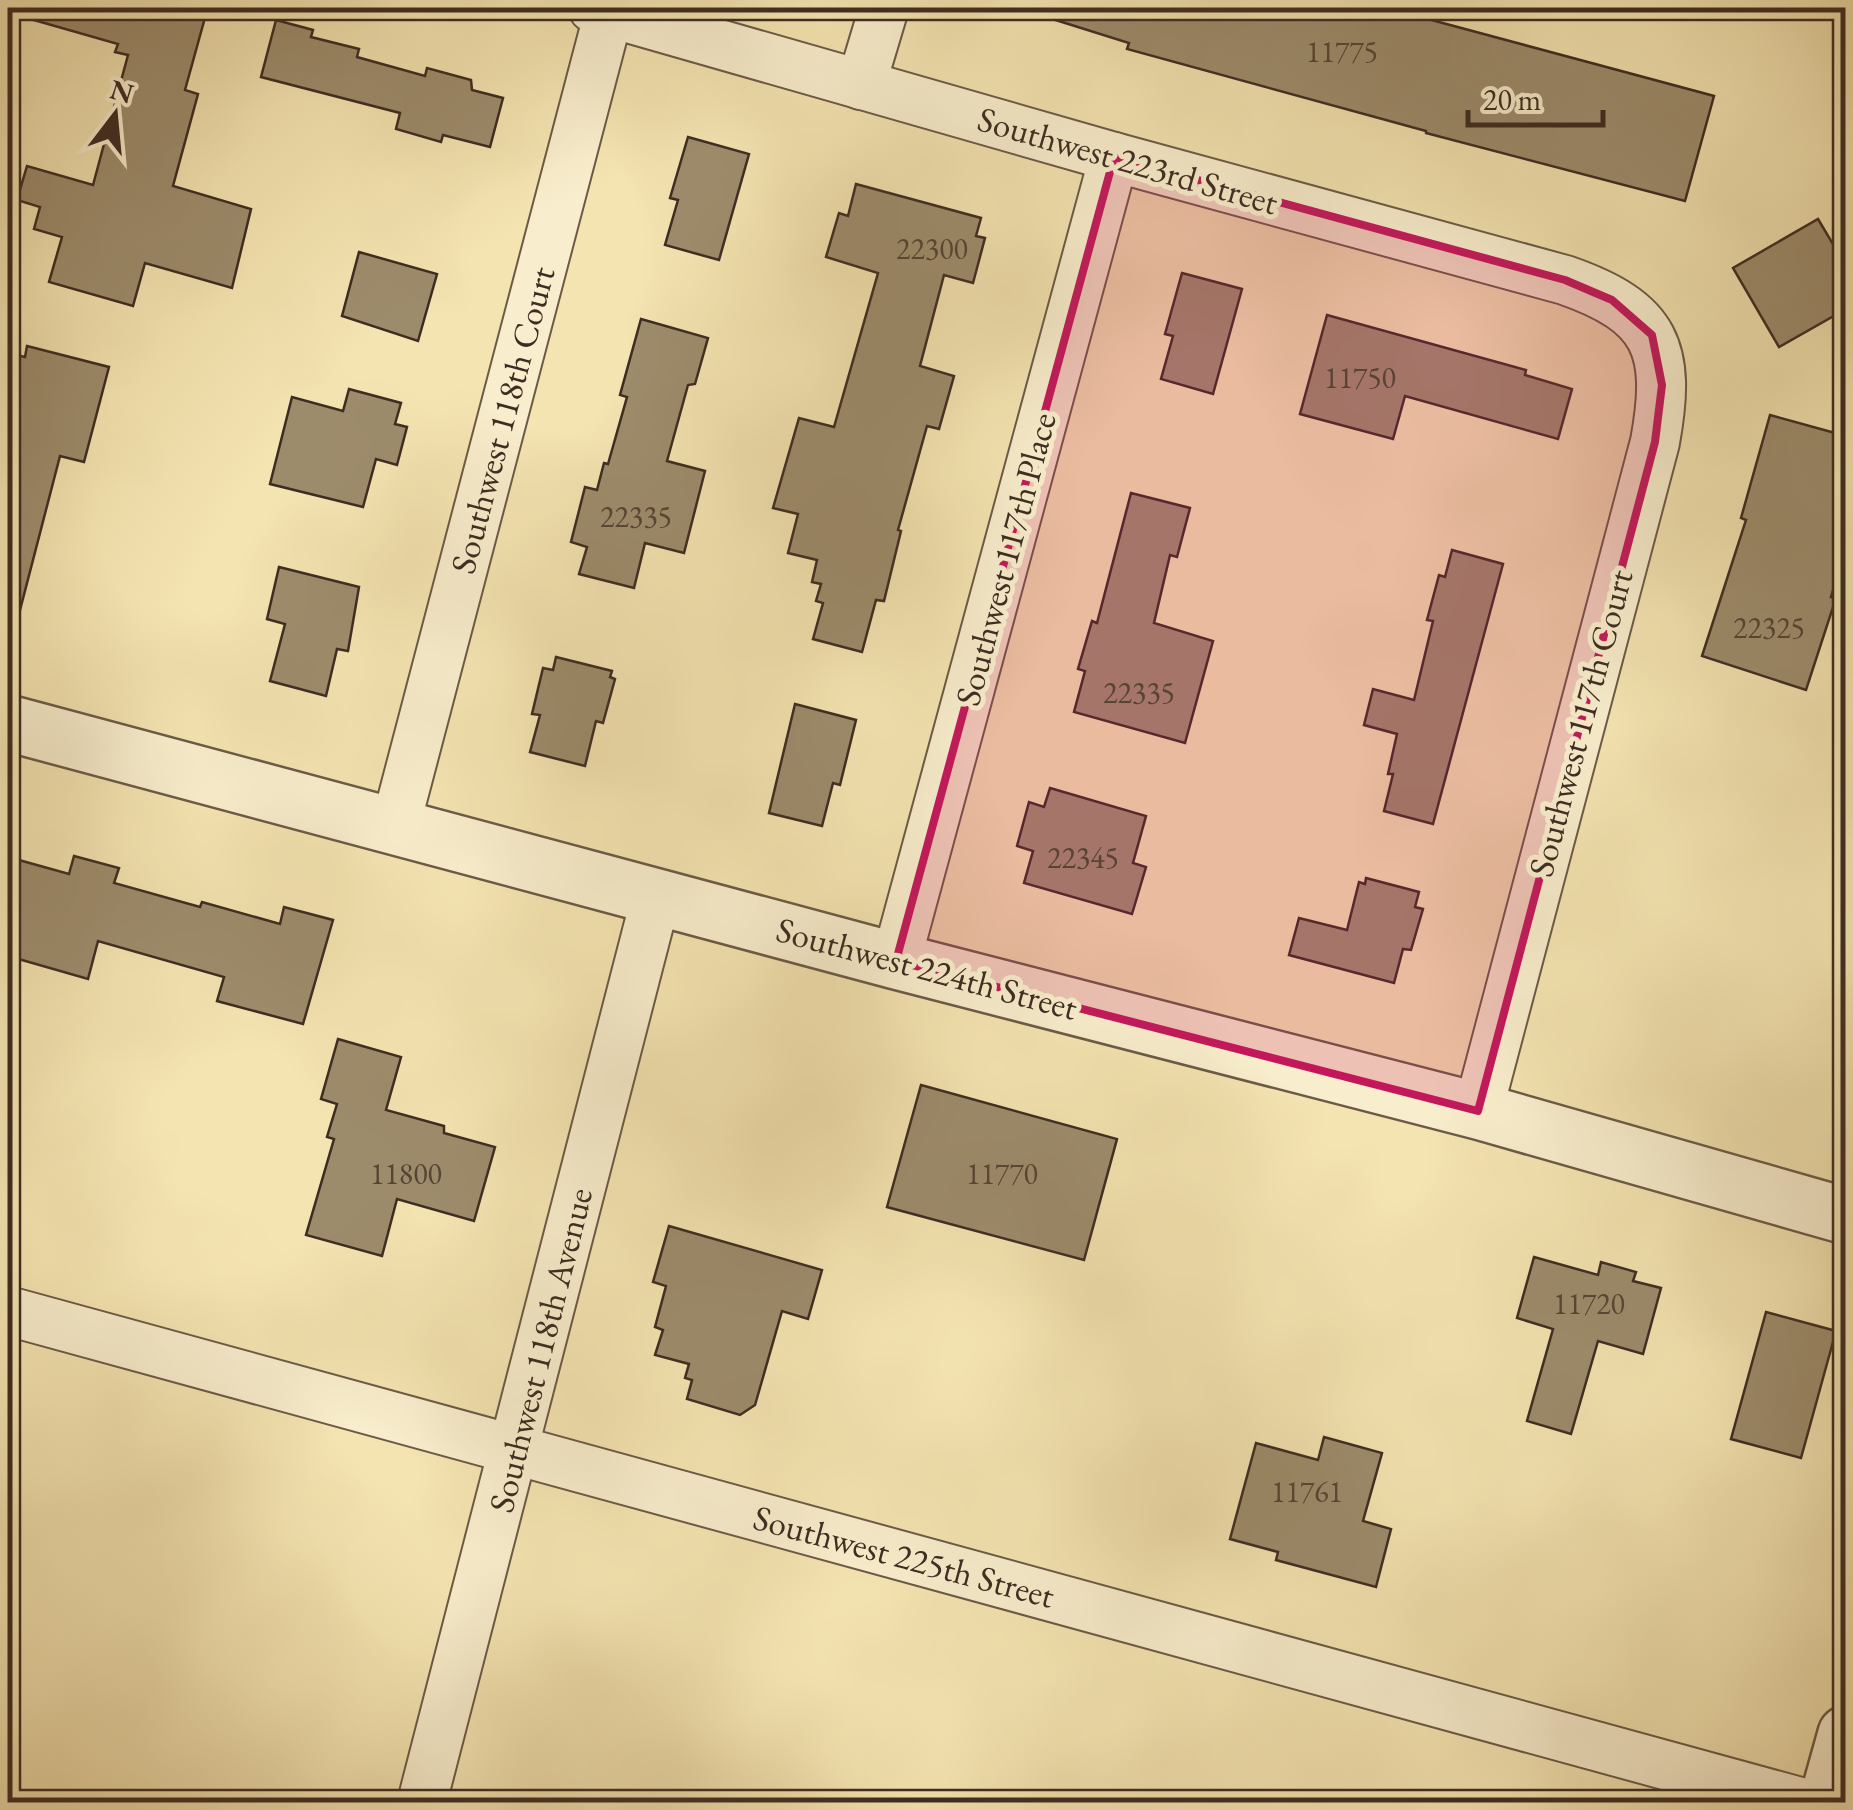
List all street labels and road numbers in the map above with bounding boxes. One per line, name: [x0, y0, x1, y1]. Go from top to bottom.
street label: Southwest 223rd Street: [973, 96, 1283, 224]
street label: Southwest 118th Court: [439, 262, 565, 578]
street label: Southwest 117th Place: [944, 408, 1066, 710]
street label: Southwest 117th Court: [1517, 565, 1643, 881]
street label: Southwest 224th Street: [772, 906, 1082, 1030]
street label: Southwest 118th Avenue: [478, 1183, 602, 1517]
street label: Southwest 225th Street: [749, 1494, 1059, 1618]

